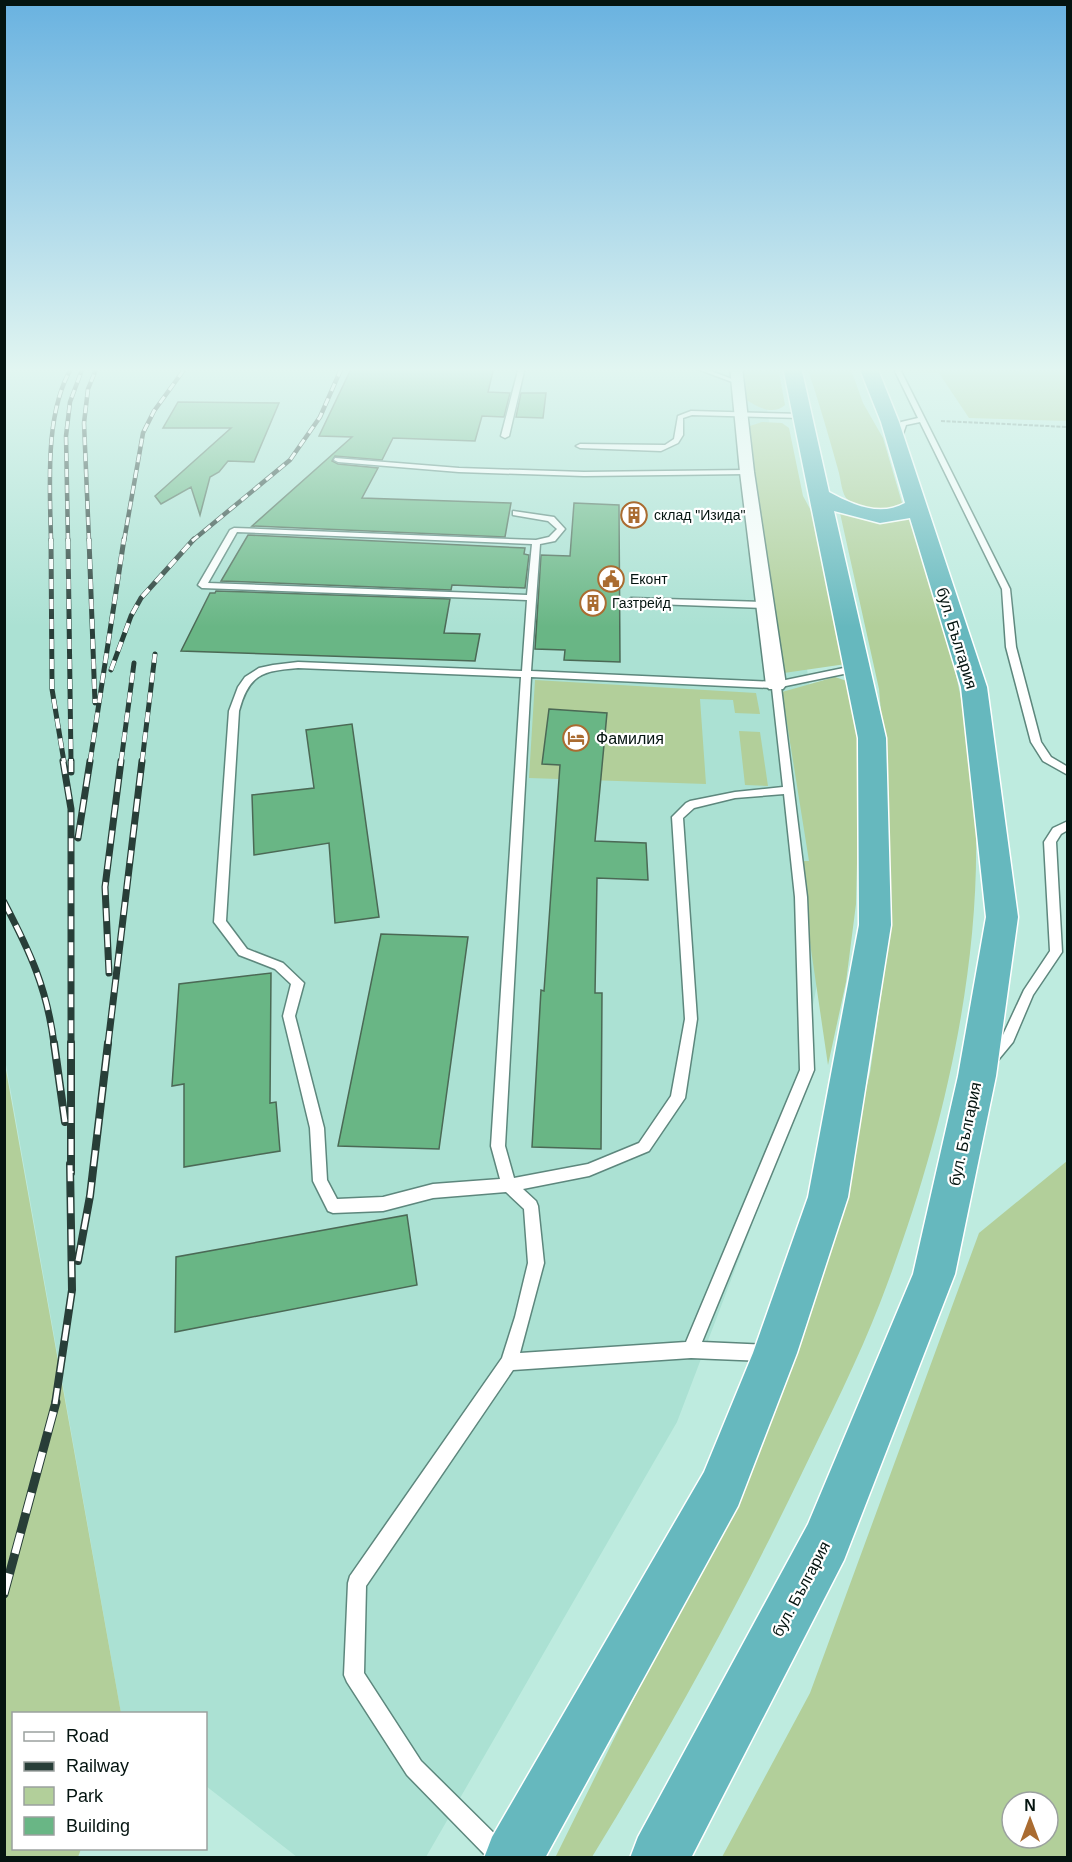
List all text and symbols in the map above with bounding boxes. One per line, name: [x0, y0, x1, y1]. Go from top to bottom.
building icon: склад "Изида": [619, 500, 649, 530]
place label: склад "Изида": [654, 507, 746, 523]
public building icon: Еконт: [596, 564, 626, 594]
place label: Еконт: [630, 571, 668, 587]
street label: бул. България: [933, 585, 981, 691]
building icon: Газтрейд: [578, 588, 608, 618]
place label: Газтрейд: [612, 595, 671, 611]
hotel icon: Фамилия: [561, 723, 591, 753]
place label: Фамилия: [596, 730, 664, 747]
street label: бул. България: [946, 1081, 984, 1187]
street label: бул. България: [769, 1538, 833, 1640]
legend: [12, 1712, 207, 1850]
text: Road: [66, 1726, 109, 1746]
text: Railway: [66, 1756, 129, 1776]
text: Park: [66, 1786, 104, 1806]
north arrow: [1000, 1790, 1060, 1850]
text: N: [1024, 1797, 1036, 1814]
text: Building: [66, 1816, 130, 1836]

